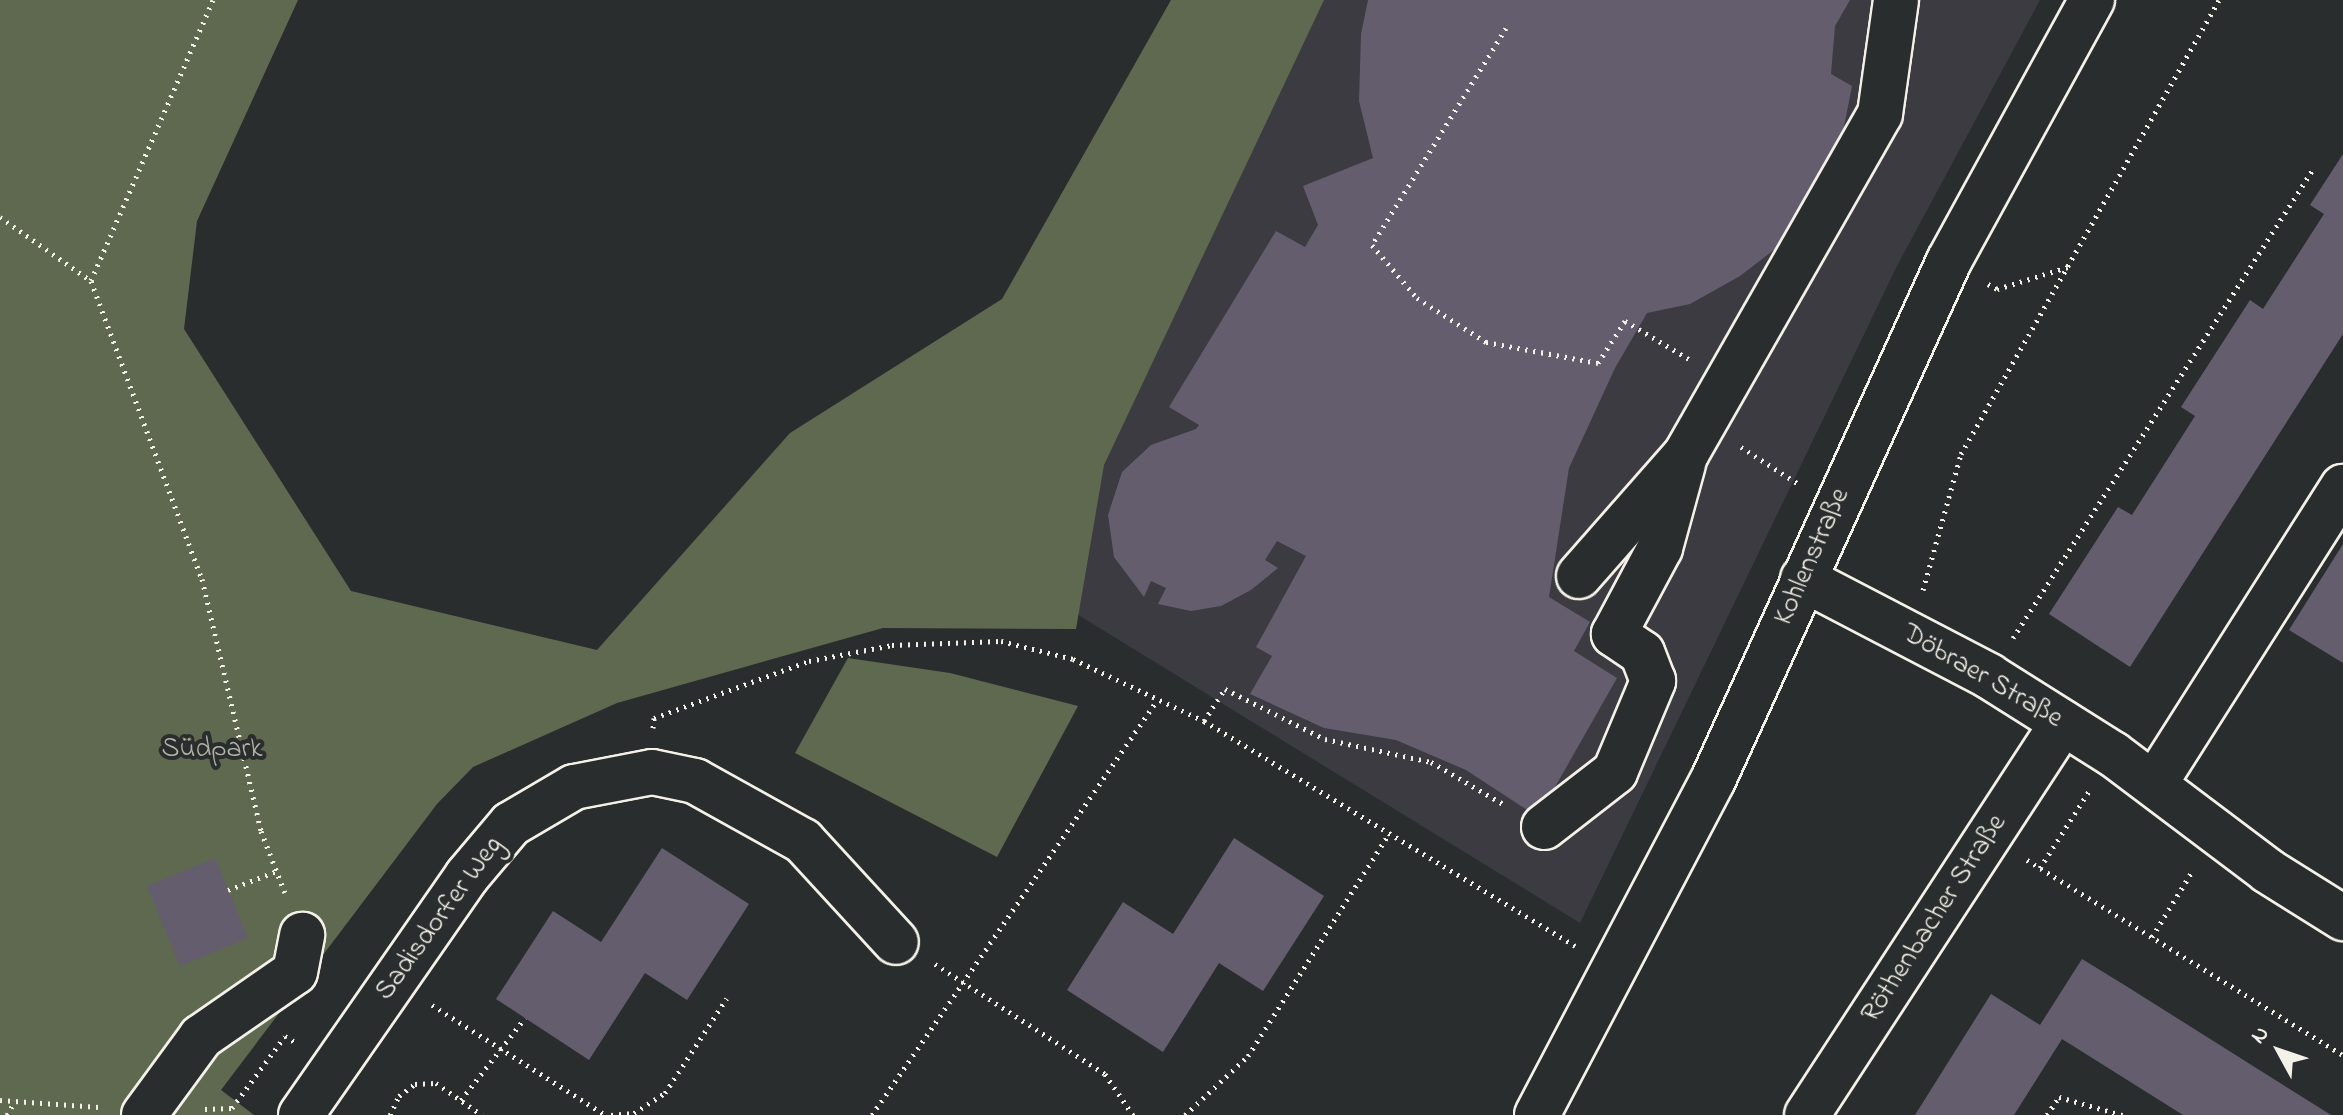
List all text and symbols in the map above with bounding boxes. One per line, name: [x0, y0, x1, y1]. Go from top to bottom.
street label: Kohlenstraße: [1768, 483, 1858, 631]
street label: Döbraer Straße: [1896, 618, 2068, 736]
park label: Südpark: [162, 733, 262, 767]
street label: Röthenbacher Straße: [1855, 809, 2015, 1029]
street label: Sadisdorfer Weg: [369, 830, 511, 1008]
north arrow: [2239, 1011, 2319, 1091]
text: N: [2244, 1020, 2278, 1052]

